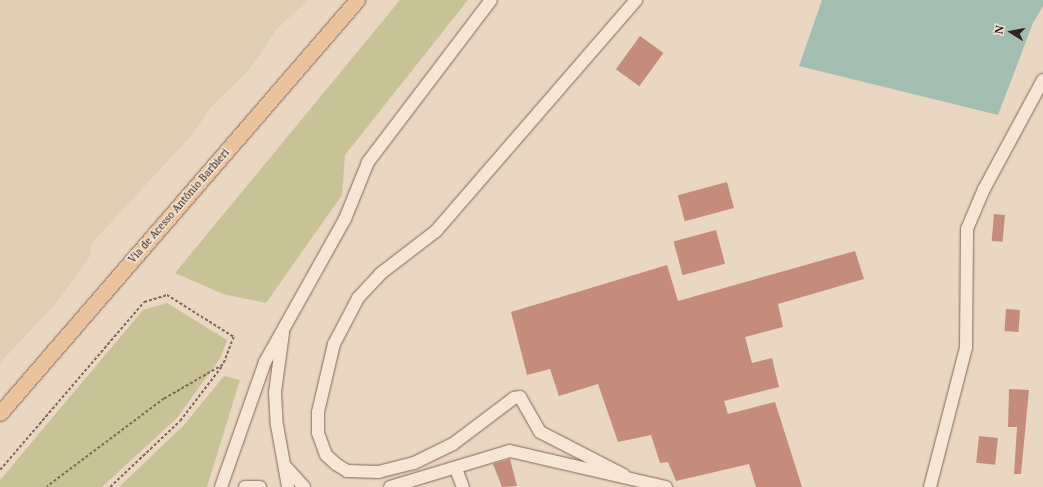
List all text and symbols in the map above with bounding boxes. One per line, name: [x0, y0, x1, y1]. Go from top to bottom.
north arrow: [991, 12, 1031, 52]
text: N: [991, 24, 1007, 35]
street label: Via de Acesso Antônio Barbieri: [126, 147, 232, 265]

